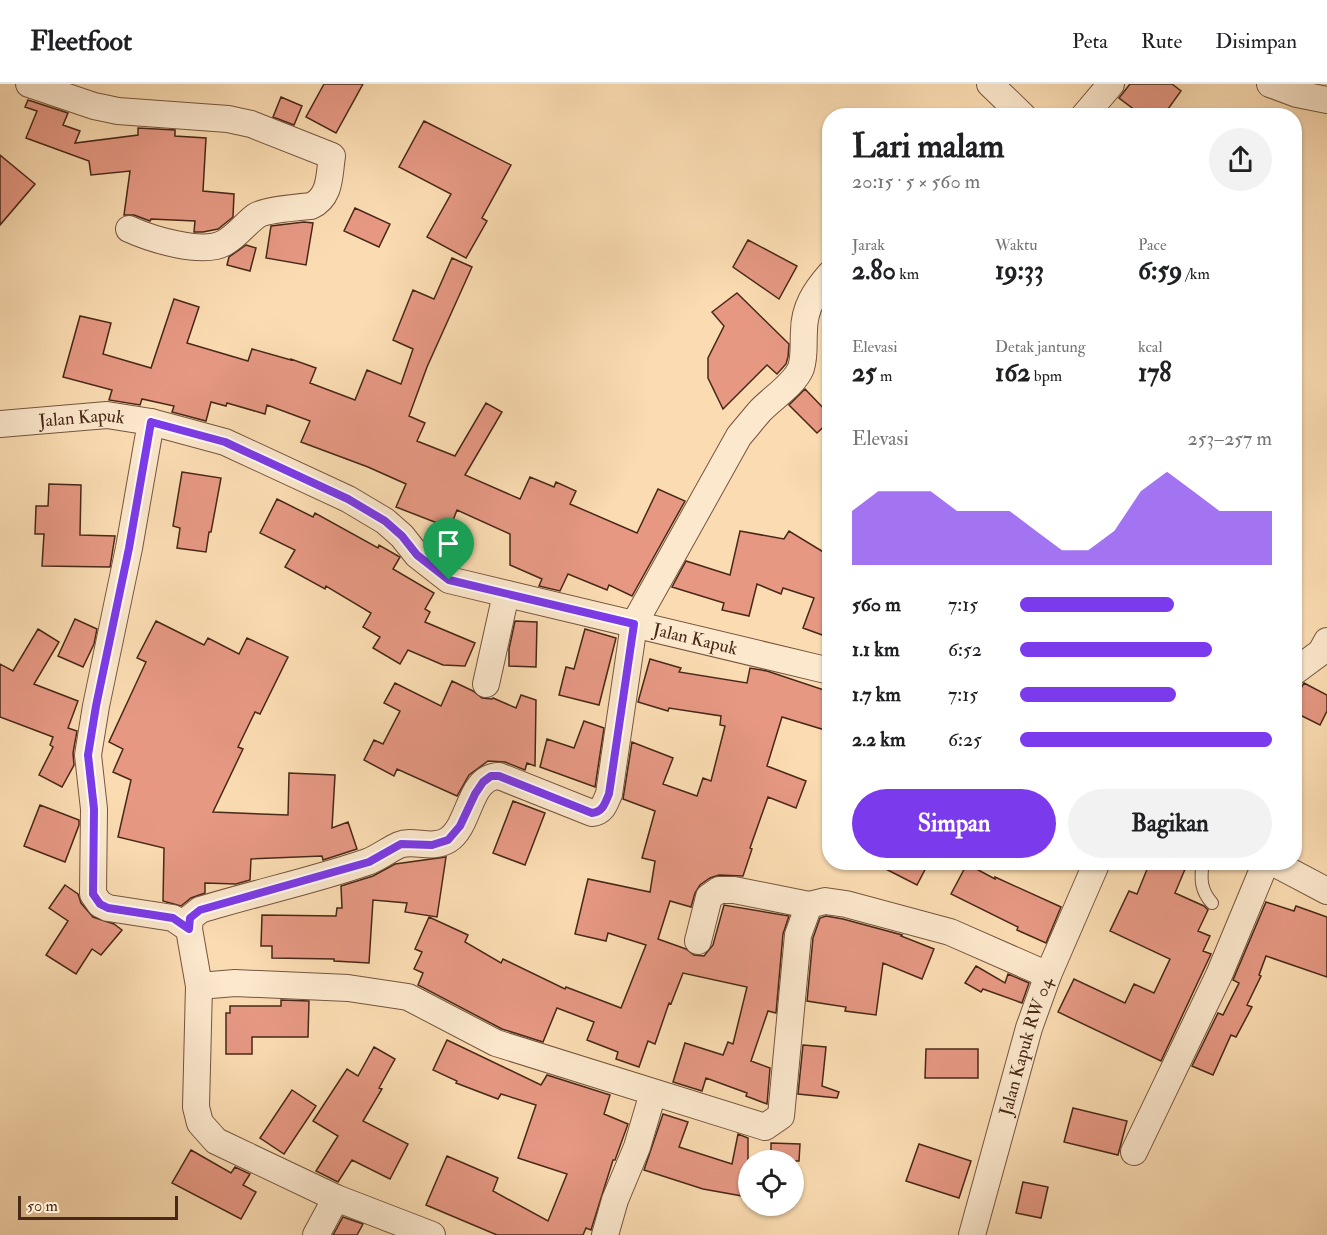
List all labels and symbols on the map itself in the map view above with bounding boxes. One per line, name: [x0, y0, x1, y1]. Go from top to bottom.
street label: Jalan Kapuk: [37, 404, 127, 432]
pin: [423, 518, 474, 580]
street label: Jalan Kapuk: [650, 617, 740, 660]
street label: Jalan Kapuk RW 04: [994, 973, 1058, 1119]
scale bar: [18, 1193, 178, 1220]

